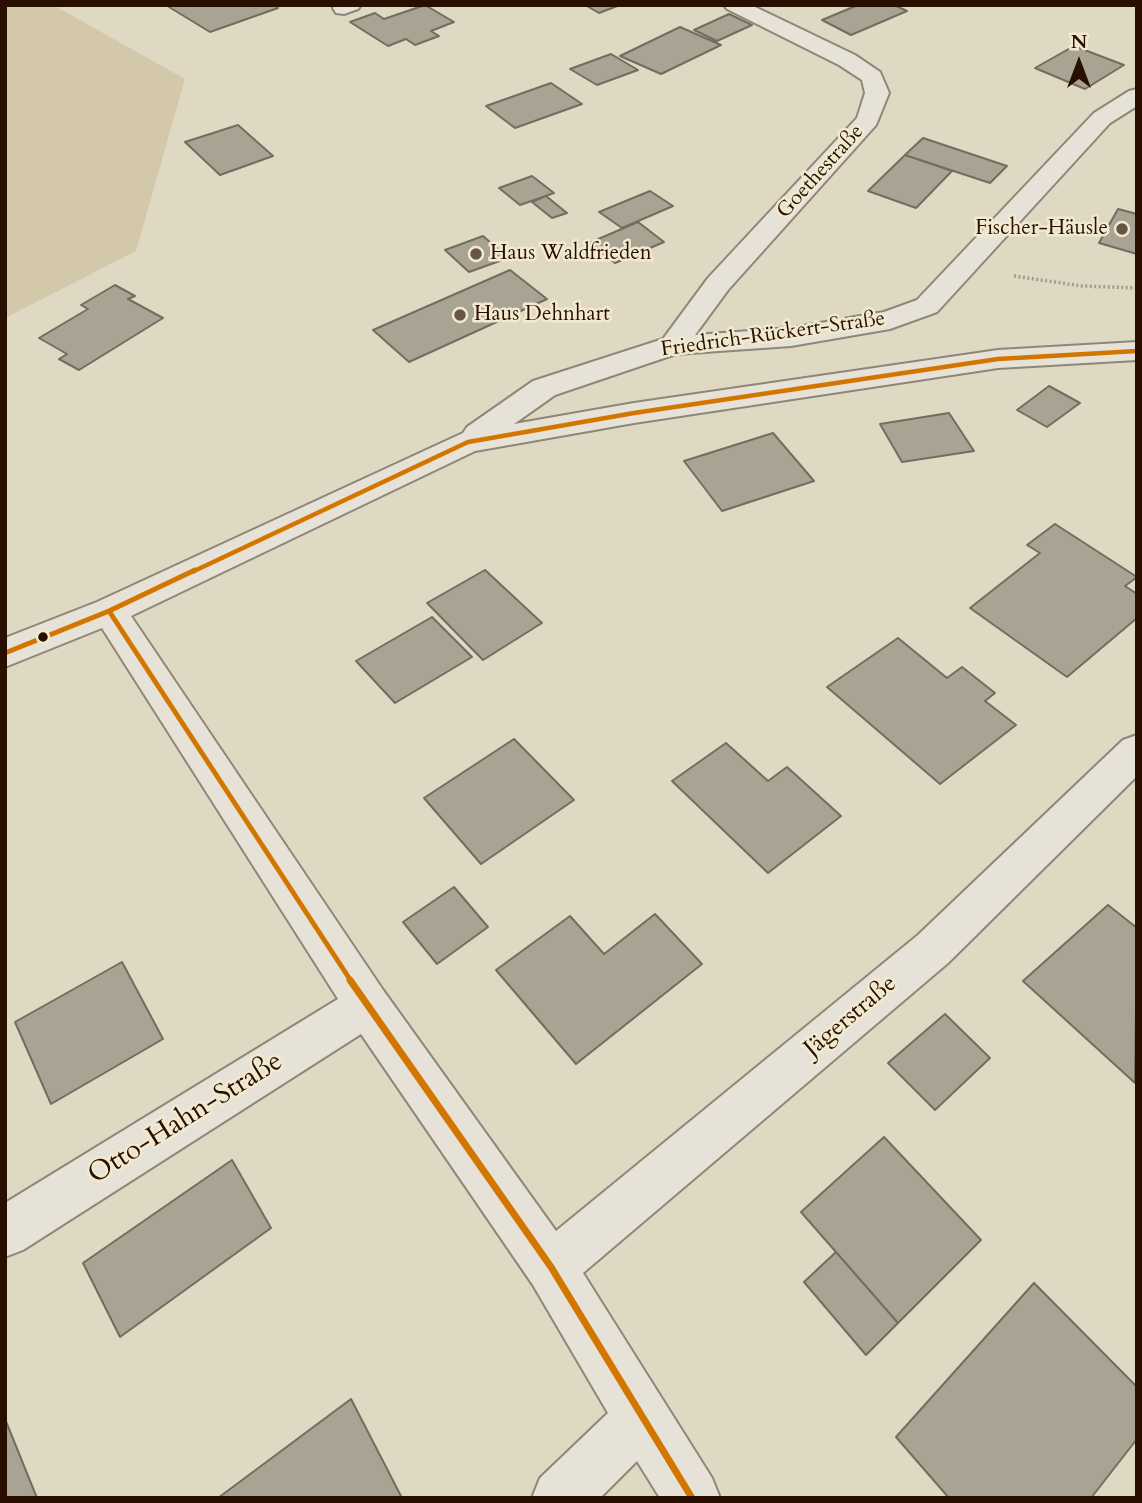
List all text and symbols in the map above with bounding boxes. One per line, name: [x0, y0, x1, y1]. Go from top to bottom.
north arrow: [1044, 28, 1114, 98]
text: N: [1071, 29, 1087, 55]
street label: Goethestraße: [772, 120, 870, 224]
place label: Fischer-Häusle: [975, 216, 1108, 242]
marker: Fischer-Häusle: [1114, 221, 1130, 237]
place label: Haus Waldfrieden: [490, 241, 652, 267]
marker: Haus Waldfrieden: [468, 246, 484, 262]
place label: Haus Dehnhart: [474, 302, 610, 328]
marker: Haus Dehnhart: [452, 307, 468, 323]
street label: Friedrich-Rückert-Straße: [659, 307, 887, 363]
unlabelled marker: [36, 630, 50, 644]
street label: Jägerstraße: [799, 970, 903, 1064]
street label: Otto-Hahn-Straße: [82, 1046, 290, 1192]

